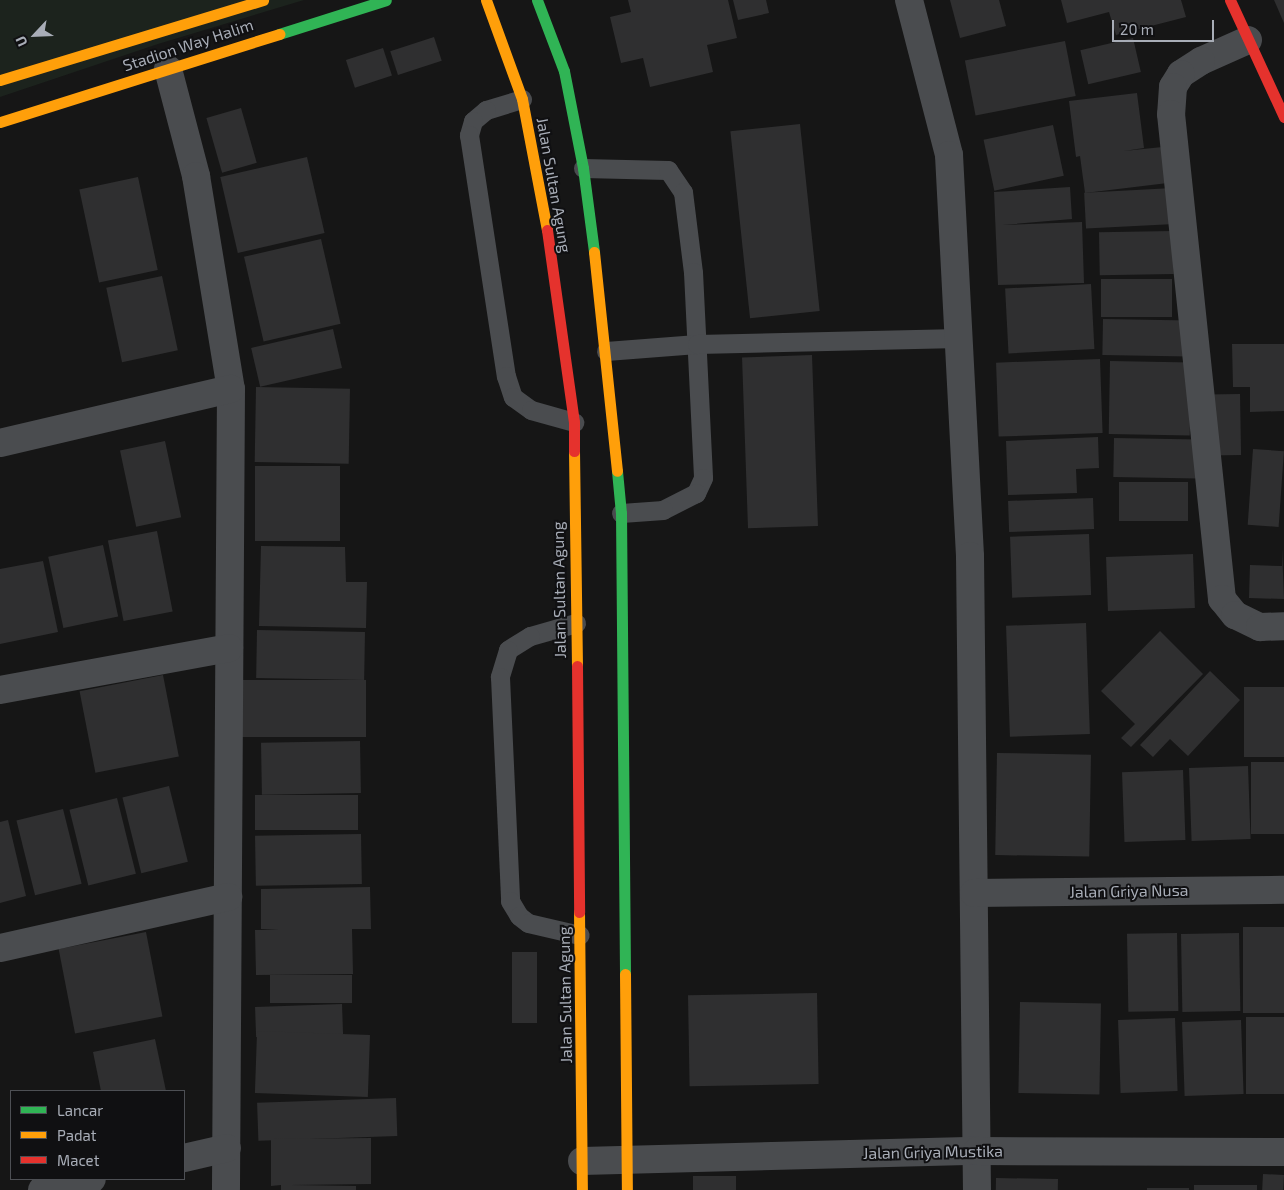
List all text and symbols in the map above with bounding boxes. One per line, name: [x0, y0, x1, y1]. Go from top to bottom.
north arrow: [10, 10, 60, 60]
scale bar: [1114, 10, 1216, 42]
street label: Stadion Way Halim: [120, 15, 256, 75]
text: 20 m: [1120, 20, 1154, 38]
text: U: [11, 34, 31, 50]
street label: Jalan Sultan Agung: [533, 116, 575, 254]
street label: Jalan Sultan Agung: [548, 521, 570, 659]
street label: Jalan Griya Nusa: [1069, 880, 1189, 902]
street label: Jalan Sultan Agung: [554, 926, 576, 1064]
legend: [10, 1090, 185, 1180]
text: Lancar: [57, 1101, 103, 1119]
text: Padat: [57, 1126, 97, 1144]
street label: Jalan Griya Mustika: [863, 1141, 1003, 1163]
text: Macet: [57, 1151, 99, 1169]

